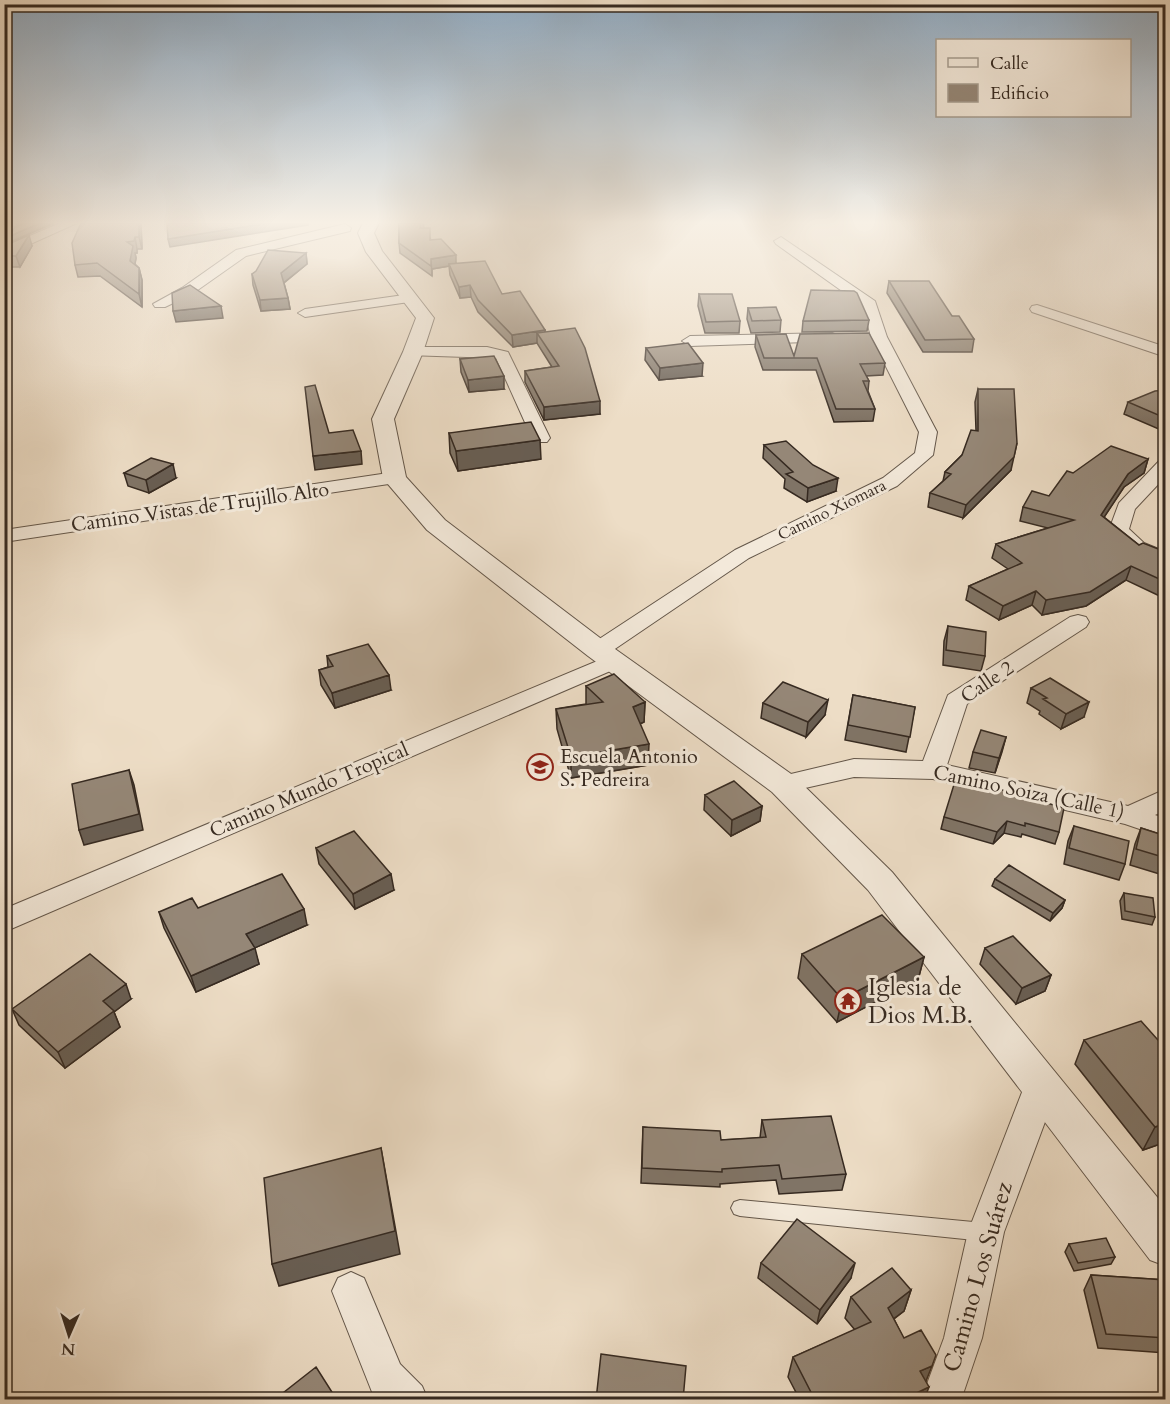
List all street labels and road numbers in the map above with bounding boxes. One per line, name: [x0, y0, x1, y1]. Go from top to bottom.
street label: Camino Xiomara: [774, 474, 890, 546]
street label: Camino Vistas de Trujillo Alto: [69, 476, 331, 538]
street label: Calle 2: [955, 654, 1019, 710]
street label: Camino Mundo Tropical: [205, 736, 413, 844]
street label: Camino Soiza (Calle 1): [931, 759, 1127, 825]
street label: Camino Los Suárez: [935, 1178, 1021, 1376]

